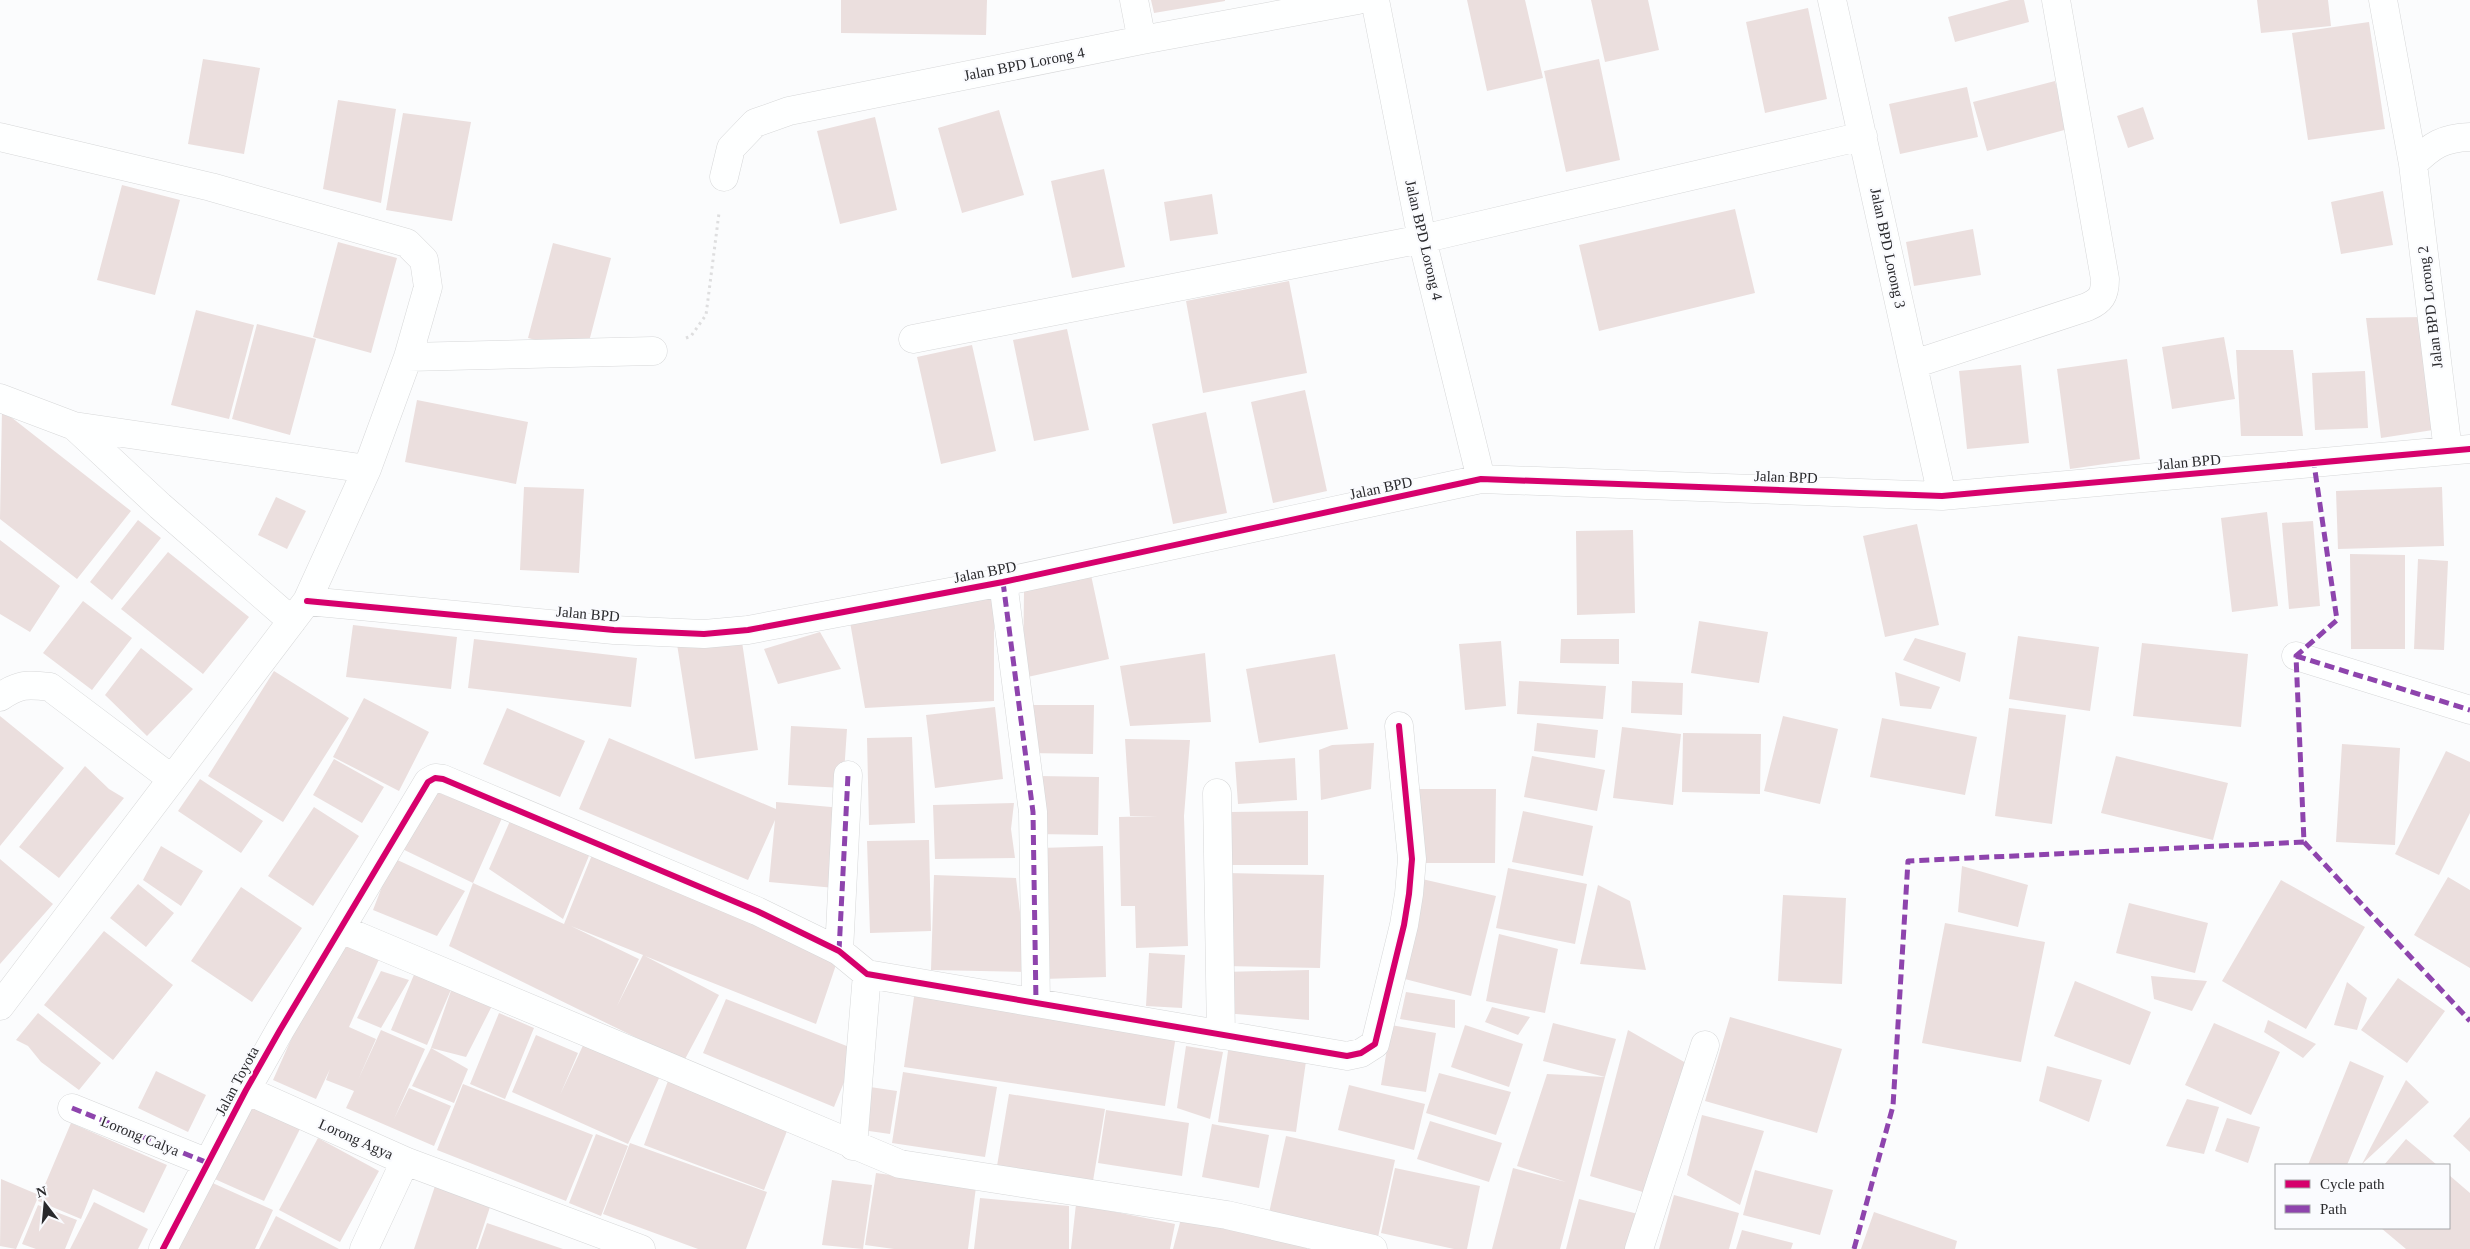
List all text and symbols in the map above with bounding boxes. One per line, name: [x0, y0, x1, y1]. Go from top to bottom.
street label: Jalan BPD Lorong 4: [962, 44, 1086, 84]
street label: Jalan BPD Lorong 4: [1402, 178, 1446, 302]
street label: Jalan BPD Lorong 3: [1867, 186, 1909, 310]
street label: Jalan BPD Lorong 2: [2415, 245, 2445, 369]
street label: Jalan BPD: [2157, 451, 2222, 473]
street label: Jalan BPD: [1754, 468, 1818, 486]
street label: Jalan BPD: [1348, 474, 1414, 502]
street label: Jalan BPD: [952, 558, 1018, 586]
street label: Jalan BPD: [556, 603, 621, 625]
street label: Jalan Toyota: [212, 1044, 262, 1118]
street label: Lorong Calya: [99, 1113, 182, 1159]
street label: Lorong Agya: [316, 1116, 396, 1163]
legend: [2275, 1164, 2450, 1229]
text: Cycle path: [2320, 1176, 2385, 1192]
north arrow: [20, 1179, 70, 1229]
text: N: [35, 1183, 48, 1201]
text: Path: [2320, 1201, 2347, 1217]

